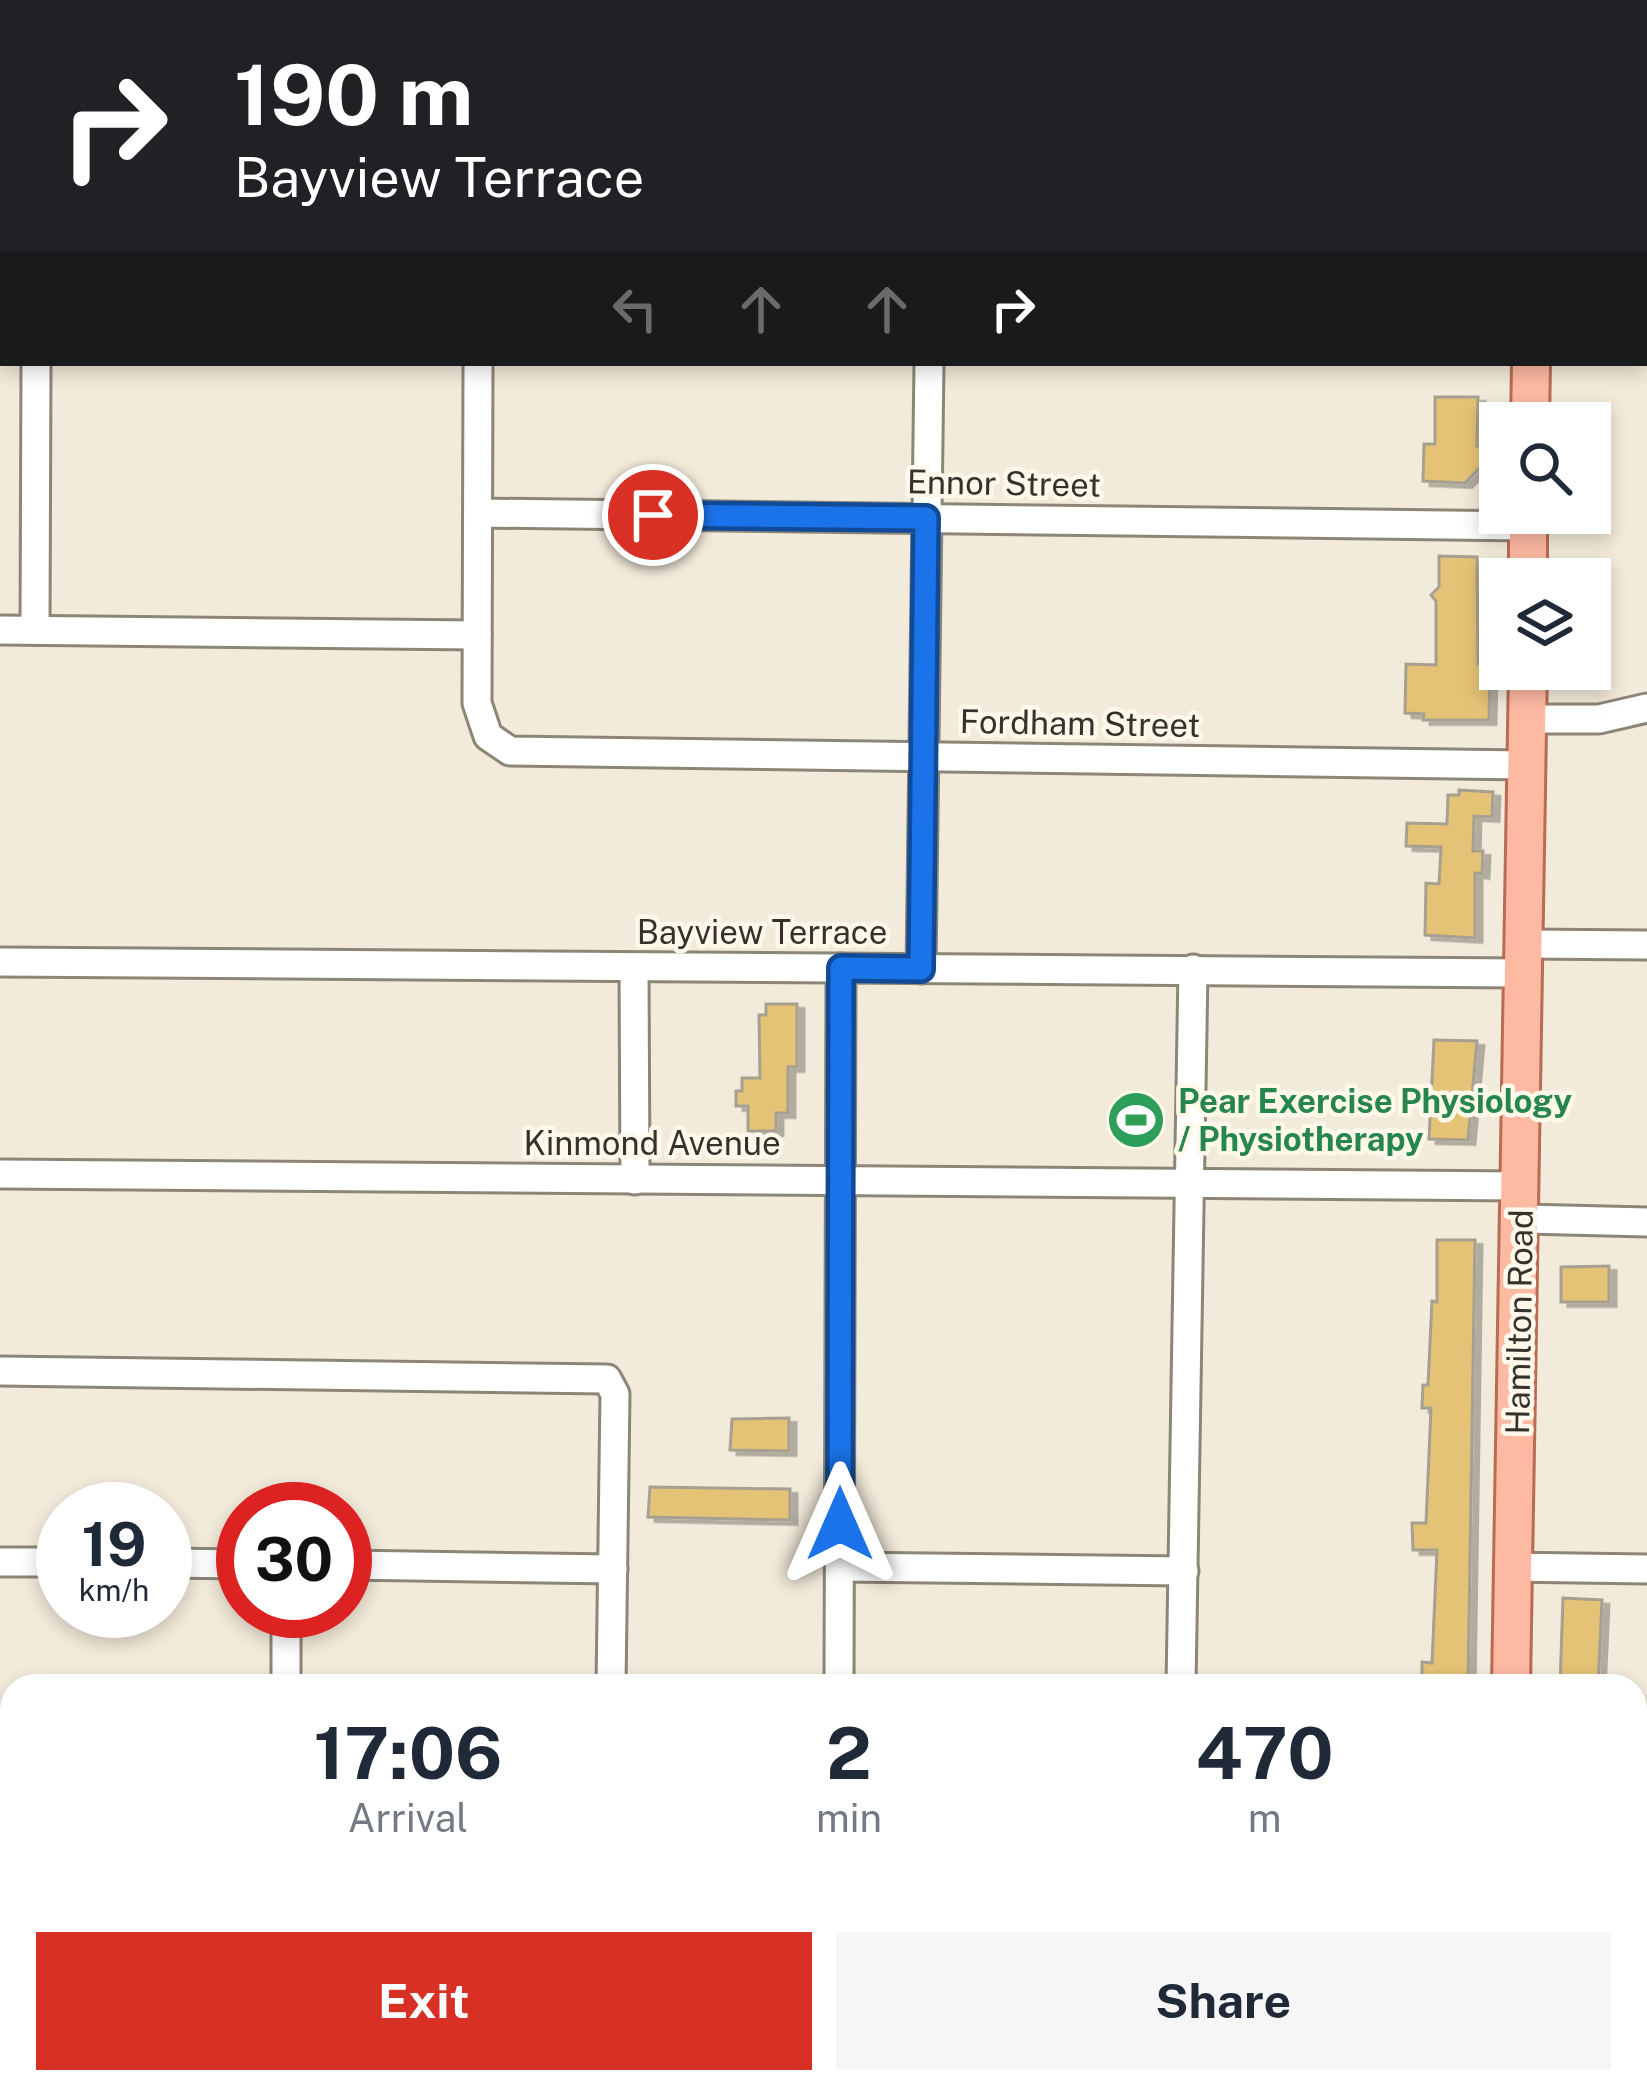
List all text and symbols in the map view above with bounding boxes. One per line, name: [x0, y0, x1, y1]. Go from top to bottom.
text: 190 m: [234, 45, 473, 144]
icon: right: [36, 48, 192, 204]
text: Bayview Terrace: [234, 146, 644, 209]
icon: left: [602, 276, 668, 342]
icon: ahead: [728, 276, 794, 342]
icon: ahead: [854, 276, 920, 342]
icon: right: [980, 276, 1046, 342]
map controls: [1479, 402, 1611, 690]
button: search: [1479, 402, 1611, 534]
street label: Ennor Street: [907, 462, 1101, 504]
pin: [602, 464, 704, 566]
icon: arrive: [620, 482, 686, 548]
button: layers: [1479, 558, 1611, 690]
street label: Fordham Street: [959, 702, 1201, 744]
street label: Bayview Terrace: [637, 913, 887, 951]
place label: Pear Exercise Physiology / Physiotherapy: [1178, 1082, 1572, 1158]
sports icon: Pear Exercise Physiology / Physiotherapy: [1105, 1089, 1167, 1151]
street label: Kinmond Avenue: [523, 1124, 781, 1162]
street label: Hamilton Road: [1498, 1209, 1540, 1435]
position arrow: [777, 1461, 903, 1587]
speed limit sign: 30: [216, 1482, 372, 1638]
text: 19: [81, 1509, 147, 1580]
text: km/h: [79, 1572, 149, 1608]
text: 17:06: [313, 1711, 502, 1795]
text: 2: [826, 1711, 872, 1795]
text: 470: [1196, 1711, 1334, 1795]
text: Arrival: [348, 1795, 468, 1841]
text: min: [816, 1795, 882, 1841]
text: m: [1248, 1795, 1281, 1841]
button: Exit: [36, 1932, 812, 2070]
button: Share: [836, 1932, 1611, 2070]

